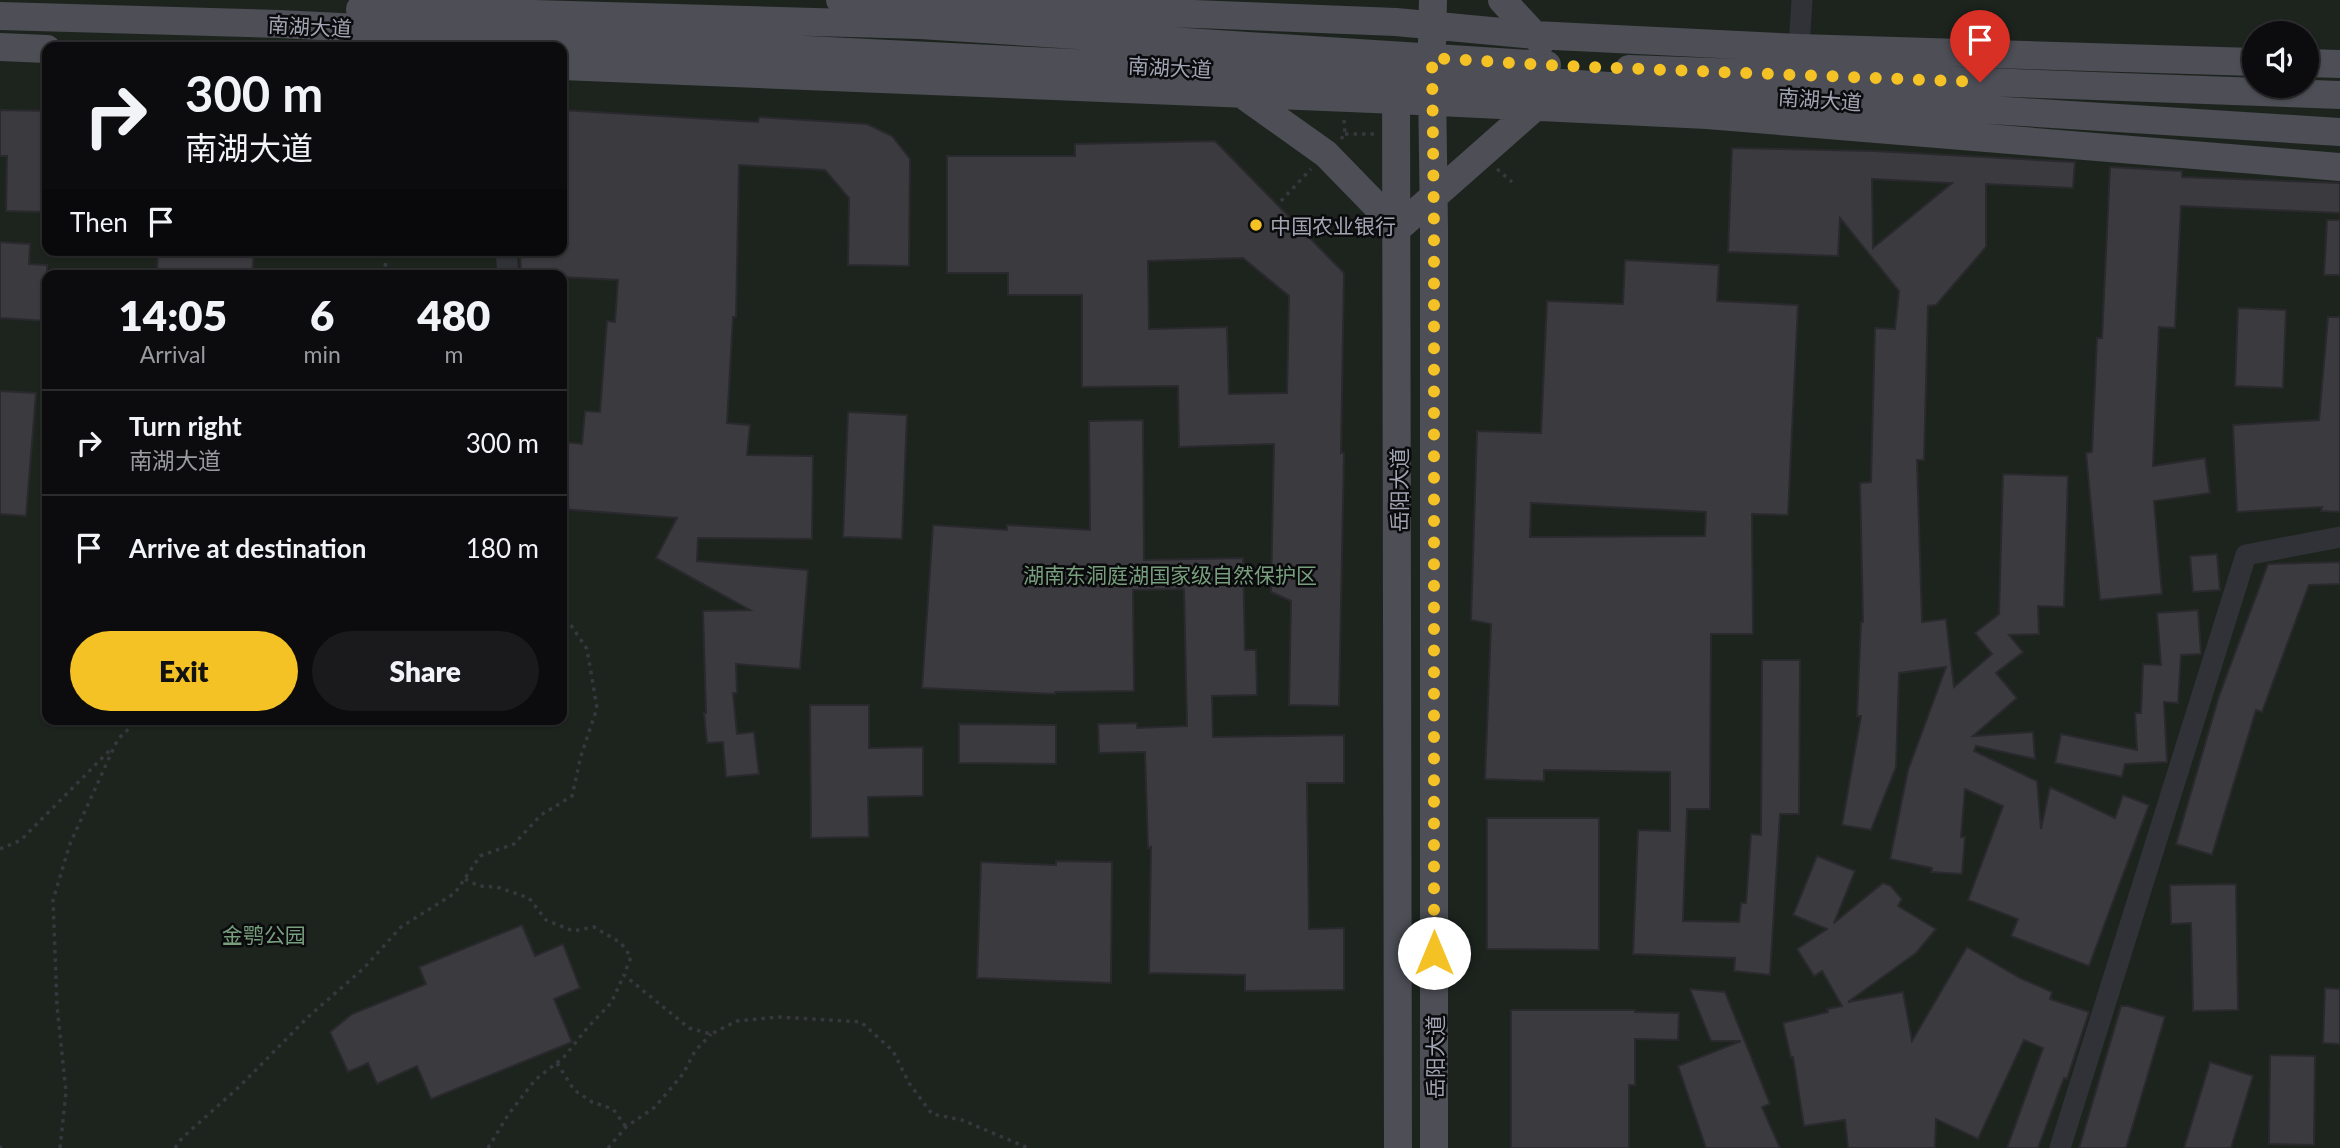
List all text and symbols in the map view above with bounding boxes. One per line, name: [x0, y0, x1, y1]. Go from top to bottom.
pin: [1950, 10, 2010, 82]
street label: 南湖大道: [267, 11, 353, 41]
icon: arrive: [1961, 21, 1999, 59]
map controls: [2242, 21, 2319, 98]
button: sound: [2242, 21, 2319, 98]
street label: 南湖大道: [1127, 52, 1213, 82]
text: 300 m: [185, 64, 323, 122]
icon: right: [70, 70, 161, 161]
street label: 南湖大道: [1777, 84, 1863, 114]
text: 南湖大道: [185, 128, 313, 167]
icon: arrive: [142, 203, 180, 241]
text: Then: [70, 206, 128, 238]
place label: 中国农业银行: [1270, 213, 1396, 238]
marker: 中国农业银行: [1248, 217, 1264, 233]
text: 14:05: [119, 290, 227, 340]
text: 6: [310, 290, 334, 340]
text: 480: [417, 290, 490, 340]
text: Arrival: [140, 340, 206, 368]
text: min: [304, 340, 341, 368]
text: m: [444, 340, 463, 368]
text: Turn right: [129, 410, 242, 442]
icon: right: [70, 424, 108, 462]
text: 300 m: [466, 427, 539, 459]
text: 南湖大道: [129, 446, 221, 474]
street label: 岳阳大道: [1386, 448, 1411, 532]
icon: arrive: [70, 529, 108, 567]
text: Arrive at destination: [129, 532, 366, 564]
text: 180 m: [466, 532, 539, 564]
park label: 湖南东洞庭湖国家级自然保护区: [1023, 562, 1317, 587]
button: Exit: [70, 631, 298, 711]
button: Share: [312, 631, 539, 711]
position arrow: [1397, 916, 1471, 990]
park label: 金鹗公园: [222, 922, 306, 947]
street label: 岳阳大道: [1422, 1015, 1447, 1099]

